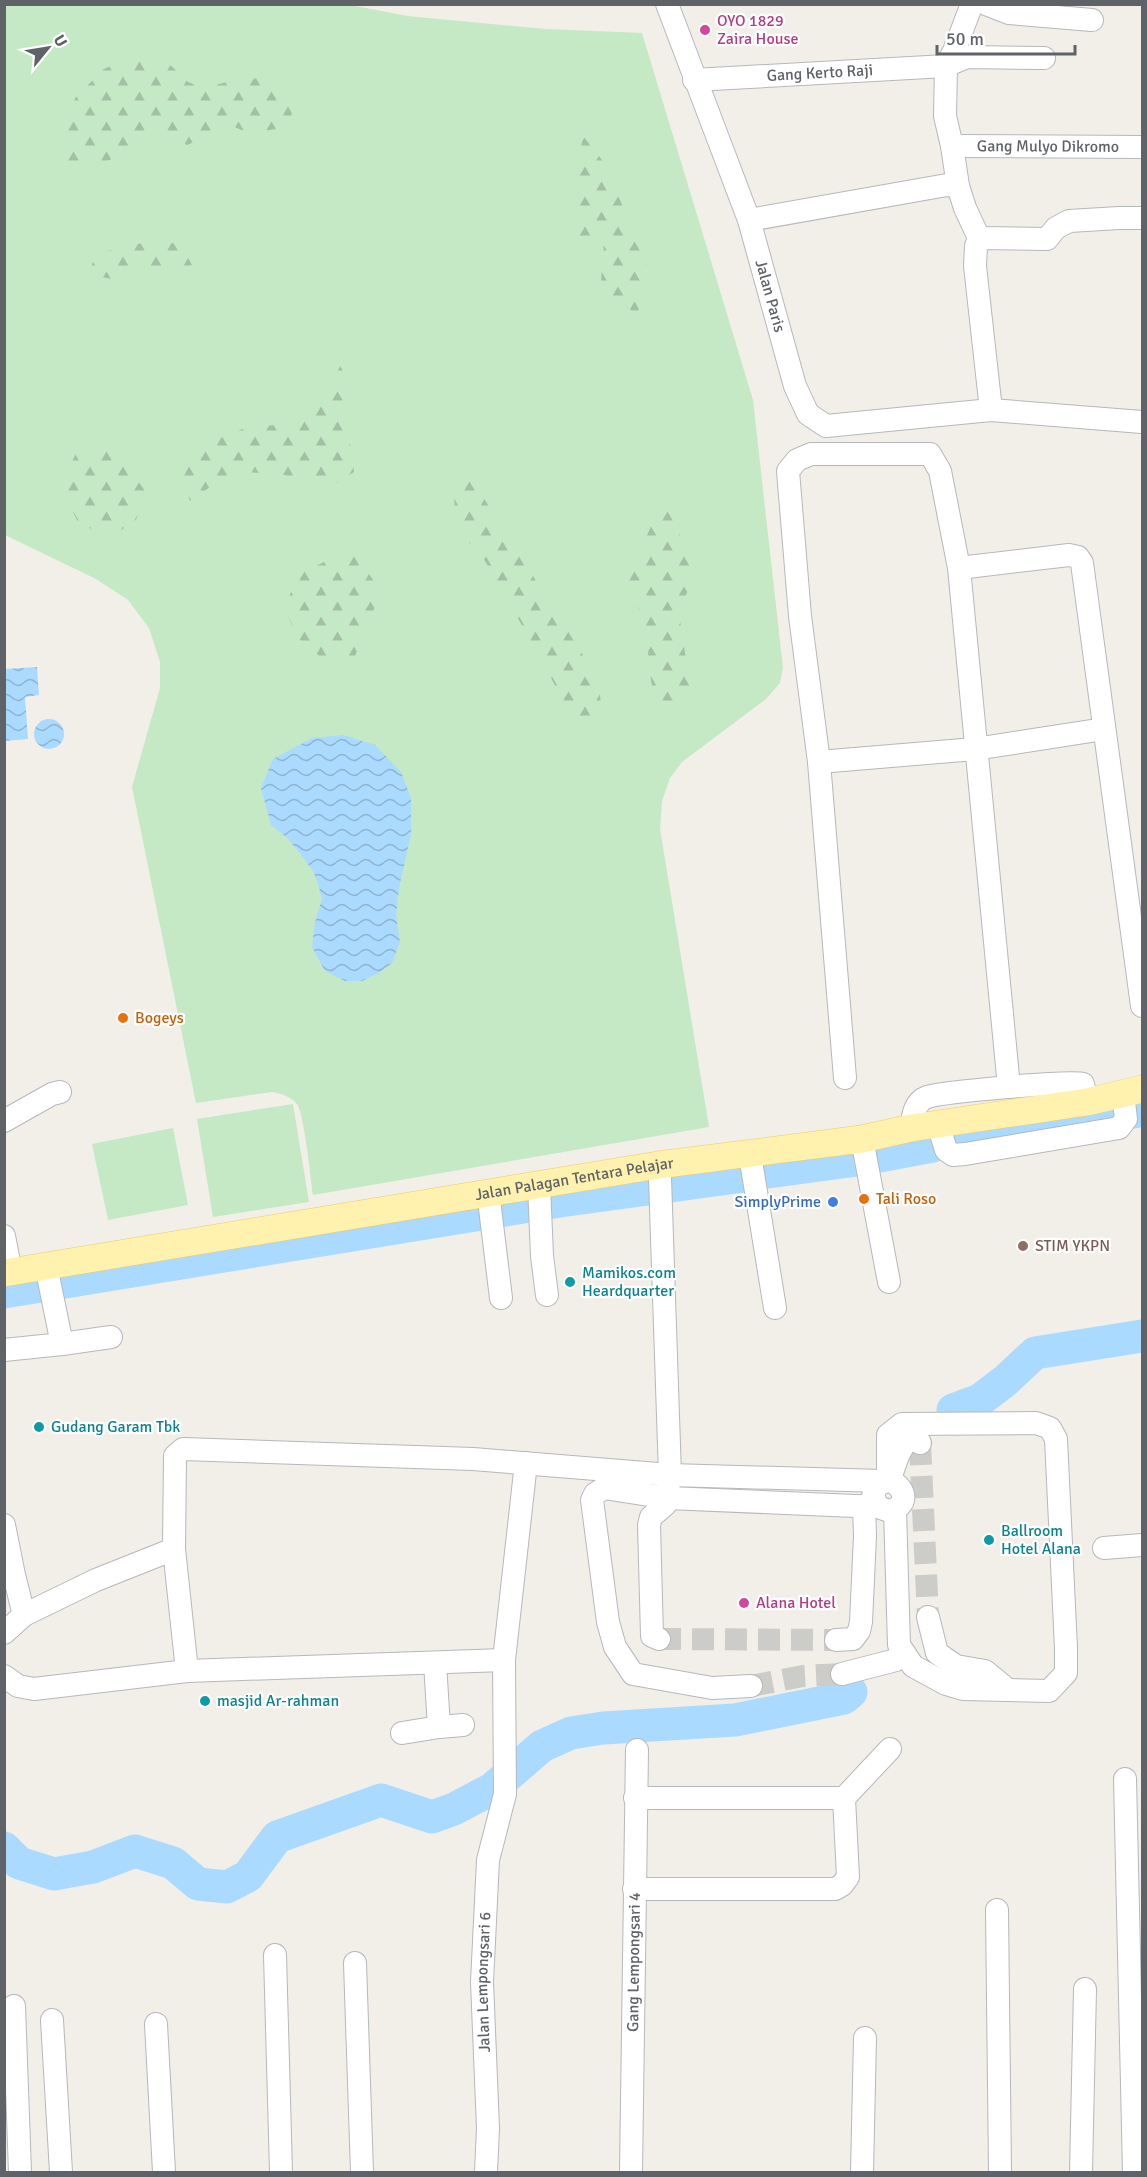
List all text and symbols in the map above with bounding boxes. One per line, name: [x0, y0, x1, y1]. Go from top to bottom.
place label: OYO 1829 Zaira House: [717, 11, 799, 49]
north arrow: [18, 18, 78, 78]
scale bar: [937, 18, 1075, 56]
marker: OYO 1829 Zaira House: [698, 23, 712, 37]
text: 50 m: [946, 28, 984, 50]
text: U: [49, 31, 71, 51]
street label: Gang Kerto Raji: [766, 60, 874, 86]
street label: Gang Mulyo Dikromo: [977, 136, 1119, 157]
street label: Jalan Paris: [751, 258, 790, 335]
place label: Bogeys: [135, 1008, 184, 1028]
marker: Bogeys: [116, 1011, 130, 1025]
street label: Jalan Palagan Tentara Pelajar: [473, 1153, 675, 1205]
place label: Tali Roso: [876, 1189, 936, 1209]
place label: SimplyPrime: [734, 1192, 821, 1212]
marker: Tali Roso: [857, 1192, 871, 1206]
marker: SimplyPrime: [826, 1195, 840, 1209]
place label: STIM YKPN: [1035, 1236, 1110, 1256]
marker: STIM YKPN: [1016, 1239, 1030, 1253]
place label: Mamikos.com Heardquarter: [582, 1263, 676, 1301]
marker: Mamikos.com Heardquarter: [563, 1275, 577, 1289]
place label: Gudang Garam Tbk: [51, 1417, 180, 1437]
marker: Gudang Garam Tbk: [32, 1420, 46, 1434]
place label: Ballroom Hotel Alana: [1001, 1521, 1081, 1559]
marker: Ballroom Hotel Alana: [982, 1533, 996, 1547]
place label: Alana Hotel: [756, 1593, 836, 1613]
marker: Alana Hotel: [737, 1596, 751, 1610]
place label: masjid Ar-rahman: [217, 1691, 339, 1711]
marker: masjid Ar-rahman: [198, 1694, 212, 1708]
street label: Gang Lempongsari 4: [623, 1892, 645, 2032]
street label: Jalan Lempongsari 6: [472, 1911, 495, 2053]

